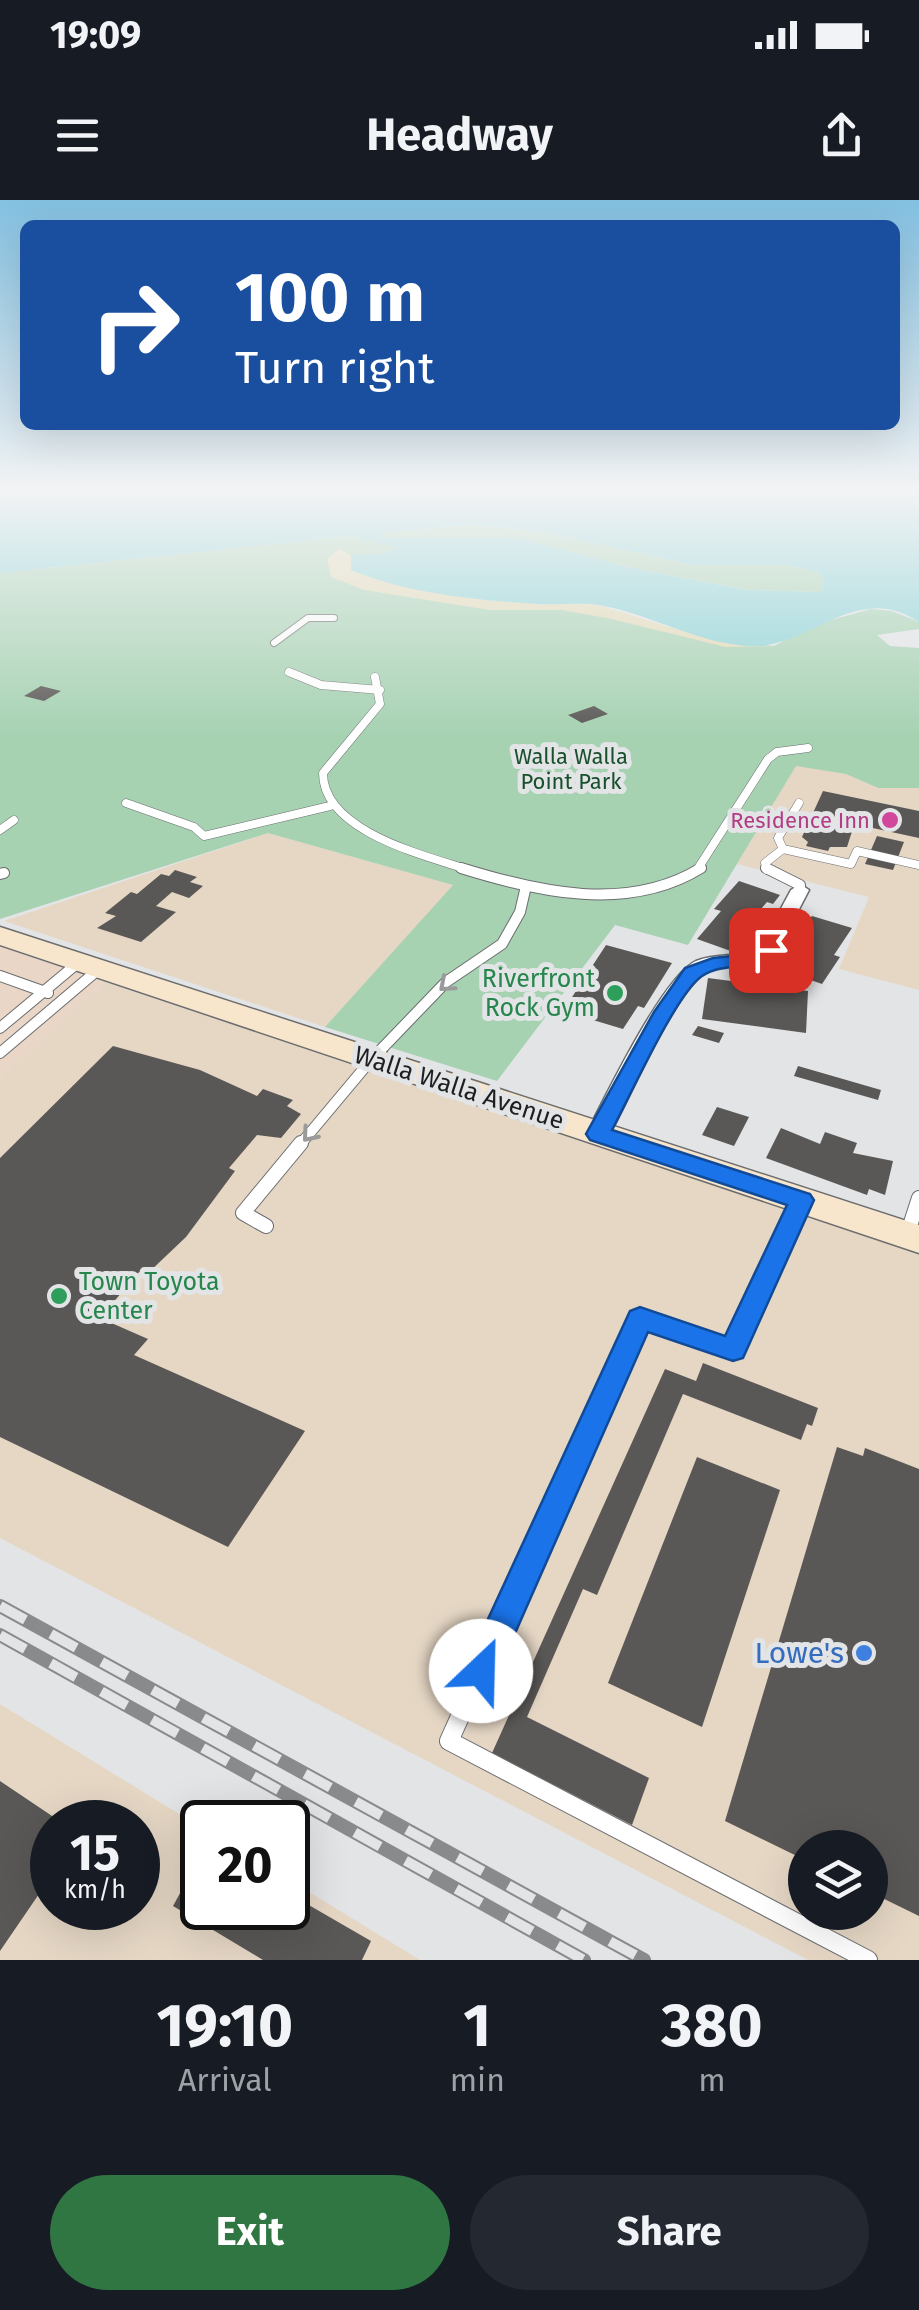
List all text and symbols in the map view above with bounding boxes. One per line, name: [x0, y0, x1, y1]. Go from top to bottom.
text: 19:09: [50, 12, 141, 58]
icon: menu: [50, 108, 105, 163]
text: Headway: [366, 108, 553, 162]
icon: share: [814, 108, 869, 163]
text: 100 m: [235, 256, 425, 340]
icon: right: [70, 260, 200, 390]
text: Turn right: [235, 341, 434, 395]
park label: Walla Walla Point Park: [514, 743, 628, 795]
place label: Residence Inn: [730, 807, 870, 834]
marker: Residence Inn: [879, 809, 901, 831]
pin: [729, 908, 814, 993]
icon: arrive: [744, 923, 799, 978]
place label: Riverfront Rock Gym: [482, 964, 596, 1023]
one-way arrow: [439, 973, 458, 991]
marker: Riverfront Rock Gym: [604, 982, 626, 1004]
street label: Walla Walla Avenue: [350, 1040, 568, 1136]
one-way arrow: [302, 1123, 320, 1141]
place label: Town Toyota Center: [79, 1267, 220, 1326]
marker: Town Toyota Center: [48, 1285, 70, 1307]
position arrow: [429, 1619, 533, 1723]
place label: Lowe's: [754, 1635, 844, 1671]
marker: Lowe's: [853, 1642, 875, 1664]
speed limit sign: 20: [180, 1800, 310, 1930]
text: 15: [70, 1823, 120, 1883]
map controls: [788, 1830, 888, 1930]
button: layers: [788, 1830, 888, 1930]
text: km/h: [64, 1875, 126, 1905]
text: 19:10: [156, 1990, 293, 2062]
text: 1: [463, 1990, 491, 2062]
text: 380: [661, 1990, 763, 2062]
text: Arrival: [178, 2061, 272, 2099]
text: min: [450, 2061, 505, 2099]
text: m: [698, 2061, 726, 2099]
button: Exit: [50, 2175, 450, 2290]
button: Share: [470, 2175, 869, 2290]

